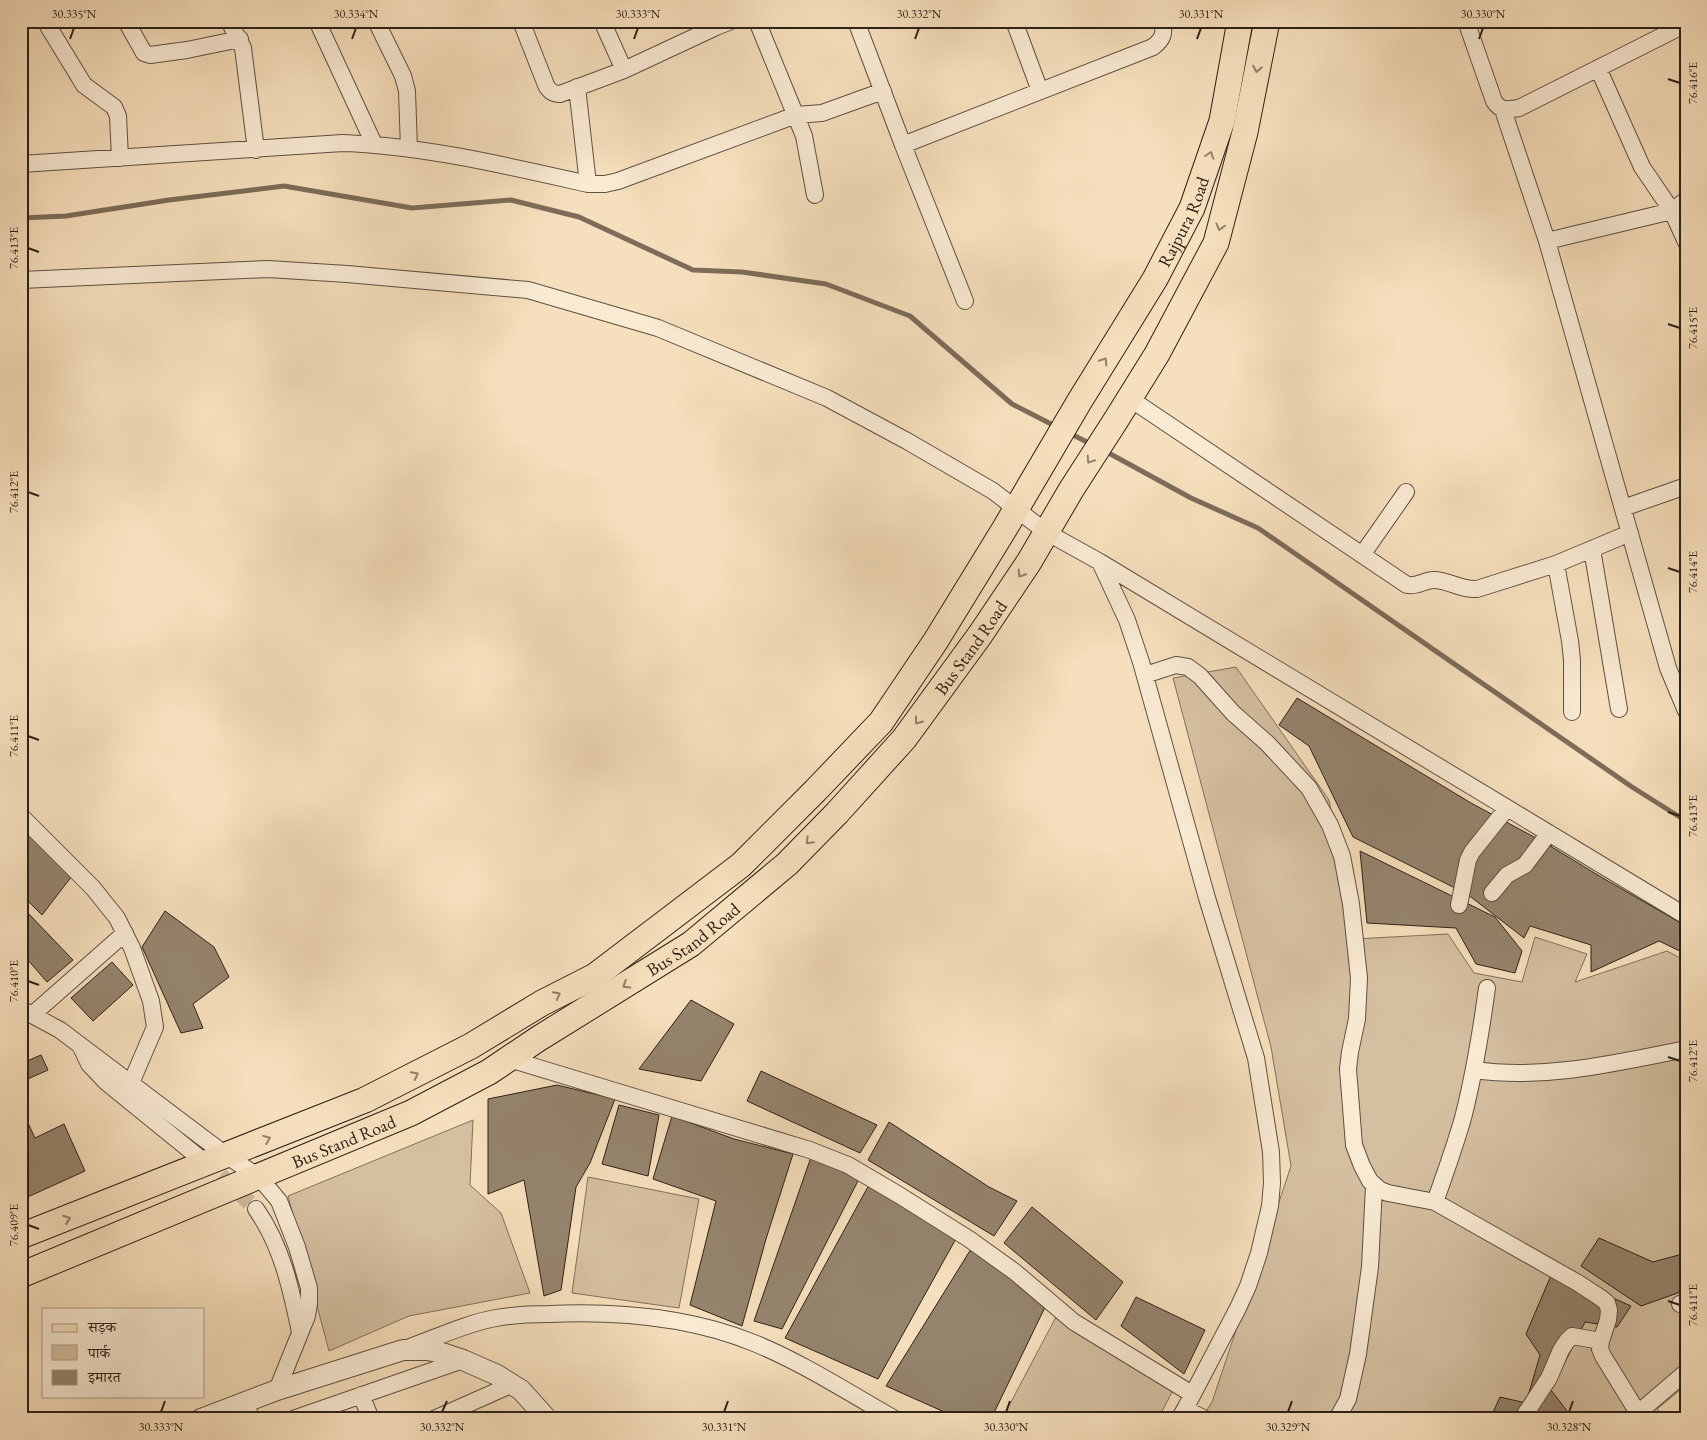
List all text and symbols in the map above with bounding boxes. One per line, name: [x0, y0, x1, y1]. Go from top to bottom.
text: 30.335°N: [52, 6, 97, 22]
text: 30.334°N: [334, 6, 379, 22]
text: 30.333°N: [616, 6, 661, 22]
text: 30.332°N: [897, 6, 942, 22]
text: 30.331°N: [1179, 6, 1224, 22]
text: 30.330°N: [1461, 6, 1506, 22]
text: 76.416°E: [1685, 62, 1701, 104]
one-way arrow: [1253, 65, 1263, 74]
one-way arrow: [1205, 151, 1215, 159]
street label: Rajpura Road: [1152, 173, 1214, 271]
one-way arrow: [1215, 223, 1226, 232]
text: 76.413°E: [6, 227, 22, 269]
text: 76.415°E: [1685, 307, 1701, 349]
one-way arrow: [1098, 357, 1108, 366]
one-way arrow: [1087, 455, 1096, 464]
text: 76.412°E: [6, 471, 22, 513]
text: 76.414°E: [1685, 551, 1701, 593]
one-way arrow: [1018, 568, 1027, 578]
street label: Bus Stand Road: [929, 595, 1012, 699]
text: 76.411°E: [6, 715, 22, 757]
one-way arrow: [915, 715, 923, 724]
text: 76.413°E: [1685, 795, 1701, 837]
one-way arrow: [805, 836, 814, 845]
street label: Bus Stand Road: [642, 896, 745, 981]
text: 76.410°E: [6, 960, 22, 1002]
one-way arrow: [623, 978, 632, 988]
one-way arrow: [552, 991, 561, 1001]
text: 76.412°E: [1685, 1040, 1701, 1082]
one-way arrow: [410, 1071, 419, 1081]
street label: Bus Stand Road: [288, 1109, 400, 1173]
one-way arrow: [262, 1135, 270, 1145]
text: 76.409°E: [6, 1204, 22, 1246]
one-way arrow: [62, 1214, 71, 1225]
text: 76.411°E: [1685, 1284, 1701, 1326]
legend: [42, 1308, 205, 1398]
text: सड़क: [87, 1317, 117, 1336]
text: पार्क: [87, 1343, 111, 1362]
text: इमारत: [87, 1367, 122, 1386]
text: 30.333°N: [139, 1419, 184, 1435]
text: 30.332°N: [420, 1419, 465, 1435]
text: 30.331°N: [702, 1419, 747, 1435]
text: 30.330°N: [984, 1419, 1029, 1435]
text: 30.329°N: [1266, 1419, 1311, 1435]
text: 30.328°N: [1547, 1419, 1592, 1435]

